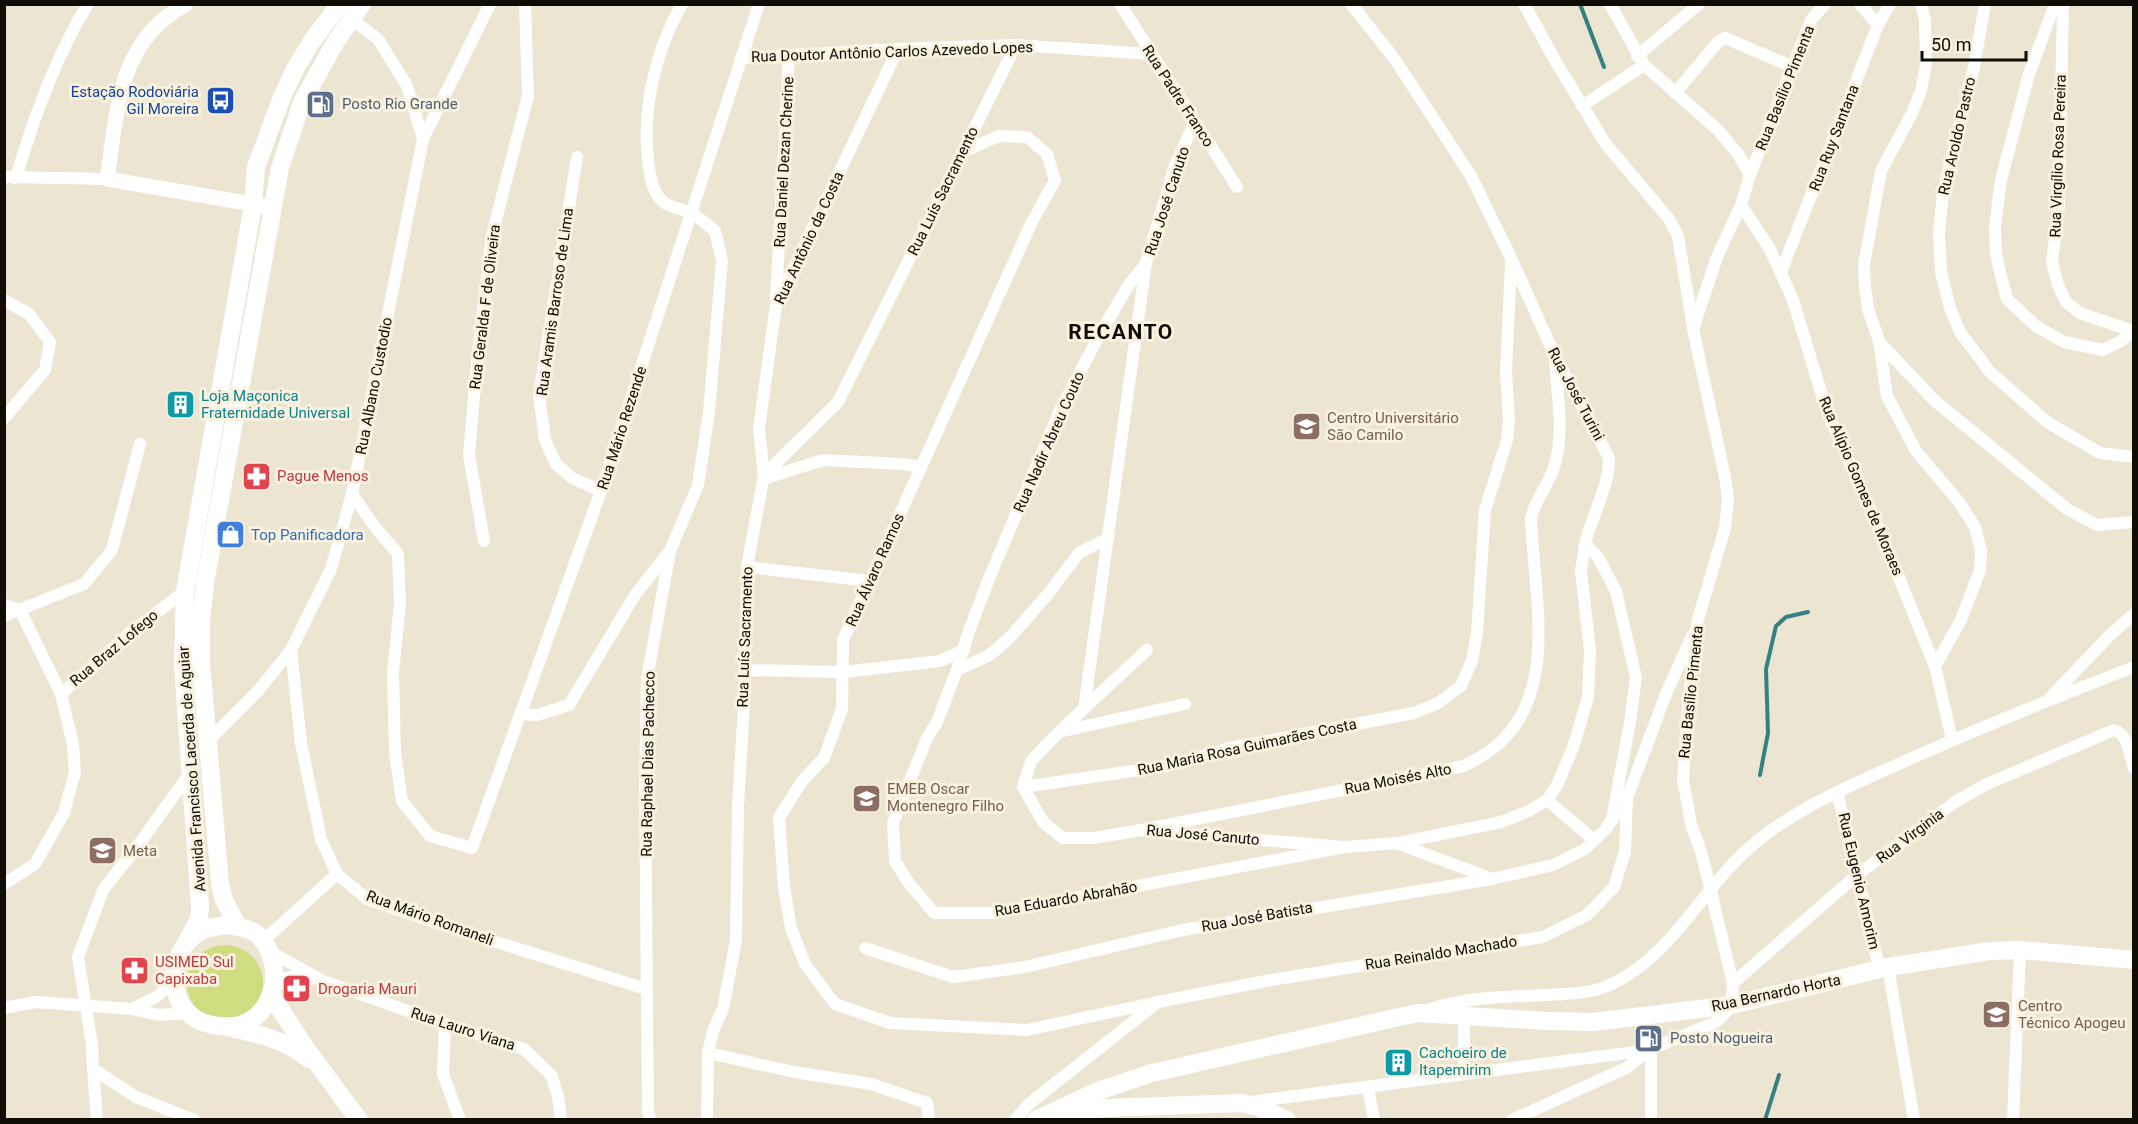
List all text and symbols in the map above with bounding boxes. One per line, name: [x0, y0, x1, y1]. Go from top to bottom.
street label: Rua Basílio Pimenta: [1752, 23, 1818, 153]
scale bar: [1922, 24, 2026, 62]
text: 50 m: [1931, 34, 1971, 55]
street label: Rua Doutor Antônio Carlos Azevedo Lopes: [751, 38, 1033, 66]
street label: Rua Padre Franco: [1138, 42, 1218, 150]
street label: Rua Virgílio Rosa Pereira: [2046, 74, 2070, 238]
street label: Rua Aroldo Pastro: [1935, 75, 1979, 197]
street label: Rua Daniel Dezan Cherine: [771, 76, 797, 248]
street label: Rua Ruy Santana: [1805, 82, 1863, 194]
place label: Estação Rodoviária Gil Moreira: [71, 83, 199, 118]
bus stop icon: Estação Rodoviária Gil Moreira: [204, 85, 236, 117]
fuel station icon: Posto Rio Grande: [305, 88, 337, 120]
place label: Posto Rio Grande: [342, 95, 458, 113]
street label: Rua Luís Sacramento: [904, 124, 982, 258]
street label: Rua José Canuto: [1141, 144, 1193, 258]
street label: Rua Antônio da Costa: [770, 169, 848, 307]
street label: Rua Aramis Barroso de Lima: [533, 207, 577, 397]
street label: Rua Geralda F de Oliveira: [466, 224, 504, 390]
street label: Rua Albano Custodio: [352, 316, 396, 456]
district label: RECANTO: [1068, 320, 1174, 344]
street label: Rua José Turini: [1544, 345, 1608, 443]
street label: Rua Mário Rezende: [594, 364, 650, 492]
street label: Rua Nadir Abreu Couto: [1010, 369, 1088, 515]
place label: Loja Maçonica Fraternidade Universal: [201, 387, 350, 422]
building icon: Loja Maçonica Fraternidade Universal: [164, 389, 196, 421]
street label: Rua Alípio Gomes de Moraes: [1815, 394, 1907, 578]
place label: Centro Universitário São Camilo: [1327, 409, 1459, 444]
school or university icon: Centro Universitário São Camilo: [1290, 411, 1322, 443]
pharmacy icon: Pague Menos: [240, 460, 272, 492]
place label: Pague Menos: [277, 467, 369, 485]
street label: Rua Álvaro Ramos: [842, 511, 908, 629]
shop icon: Top Panificadora: [214, 519, 246, 551]
place label: Top Panificadora: [251, 526, 364, 544]
street label: Rua Luís Sacramento: [734, 566, 756, 708]
street label: Rua Braz Lofego: [66, 606, 162, 690]
street label: Rua Basílio Pimenta: [1675, 625, 1707, 759]
street label: Avenida Francisco Lacerda de Aguiar: [174, 646, 210, 892]
street label: Rua Raphael Dias Pachecco: [637, 671, 659, 857]
street label: Rua Maria Rosa Guimarães Costa: [1136, 715, 1358, 779]
street label: Rua Moisés Alto: [1343, 760, 1453, 798]
place label: EMEB Oscar Montenegro Filho: [887, 780, 1004, 815]
school or university icon: EMEB Oscar Montenegro Filho: [850, 782, 882, 814]
street label: Rua Virginia: [1873, 805, 1947, 867]
street label: Rua Eugenio Amorim: [1834, 811, 1884, 951]
street label: Rua José Canuto: [1146, 821, 1260, 849]
school or university icon: Meta: [86, 835, 118, 867]
place label: Meta: [123, 842, 157, 860]
street label: Rua Eduardo Abrahão: [993, 878, 1139, 920]
street label: Rua Mário Romaneli: [364, 887, 496, 949]
street label: Rua José Batista: [1200, 898, 1314, 936]
street label: Rua Reinaldo Machado: [1364, 932, 1518, 974]
place label: USIMED Sul Capixaba: [155, 953, 234, 988]
pharmacy icon: USIMED Sul Capixaba: [118, 955, 150, 987]
street label: Rua Bernardo Horta: [1710, 971, 1842, 1015]
pharmacy icon: Drogaria Mauri: [281, 973, 313, 1005]
place label: Drogaria Mauri: [318, 980, 417, 998]
place label: Centro Técnico Apogeu: [2018, 997, 2126, 1032]
school or university icon: Centro Técnico Apogeu: [1981, 999, 2013, 1031]
street label: Rua Lauro Viana: [408, 1004, 518, 1054]
fuel station icon: Posto Nogueira: [1633, 1022, 1665, 1054]
place label: Posto Nogueira: [1670, 1029, 1773, 1047]
place label: Cachoeiro de Itapemirim: [1419, 1044, 1507, 1079]
building icon: Cachoeiro de Itapemirim: [1382, 1046, 1414, 1078]

